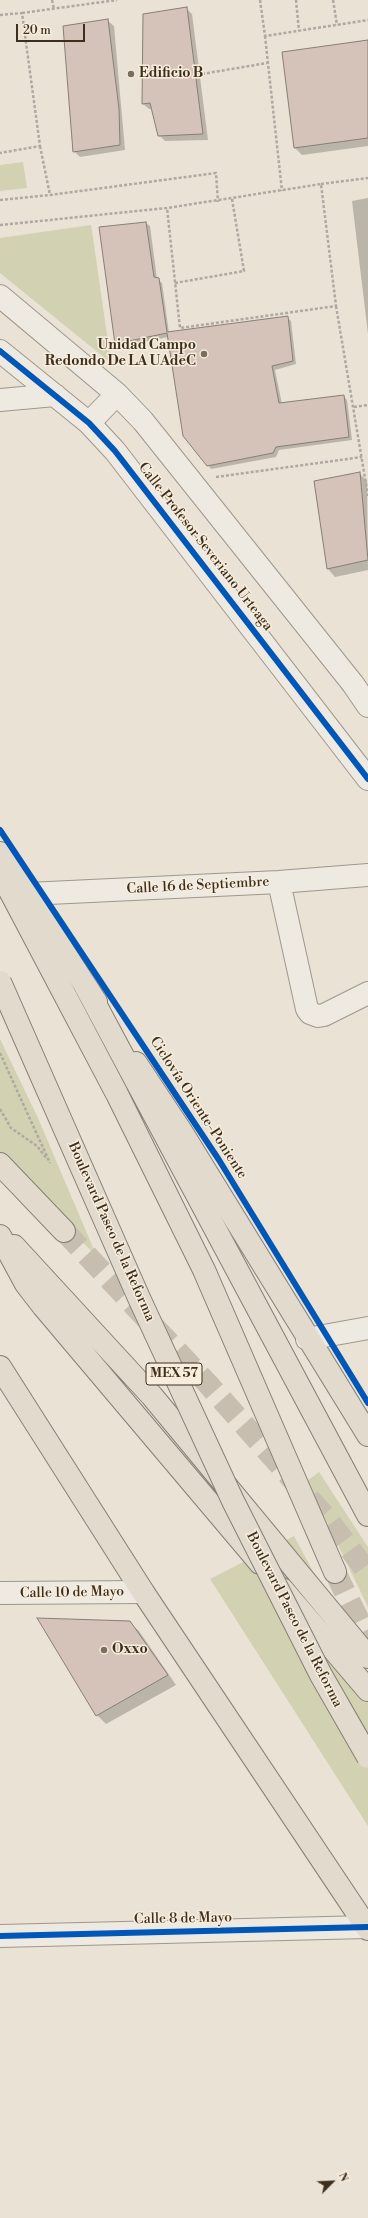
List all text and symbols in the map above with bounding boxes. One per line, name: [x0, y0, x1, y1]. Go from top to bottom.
scale bar: [18, 16, 87, 42]
text: 20 m: [23, 23, 51, 38]
place label: Edificio B: [139, 66, 203, 82]
marker: Edificio B: [126, 69, 136, 79]
place label: Unidad Campo Redondo De LA UAdeC: [45, 338, 196, 370]
marker: Unidad Campo Redondo De LA UAdeC: [199, 349, 209, 359]
street label: Calle Profesor Severiano Urteaga: [134, 460, 276, 634]
street label: Calle 16 de Septiembre: [126, 874, 270, 898]
street label: Ciclovía Oriente-Poniente: [146, 1034, 250, 1182]
street label: Boulevard Paseo de la Reforma: [64, 1140, 158, 1324]
road number: MEX 57: [146, 1363, 202, 1385]
street label: Boulevard Paseo de la Reforma: [242, 1530, 346, 1710]
street label: Calle 10 de Mayo: [20, 1584, 124, 1602]
place label: Oxxo: [112, 1642, 148, 1658]
marker: Oxxo: [99, 1645, 109, 1655]
street label: Calle 8 de Mayo: [134, 1910, 232, 1928]
north arrow: [312, 2162, 352, 2202]
text: N: [335, 2170, 351, 2184]

